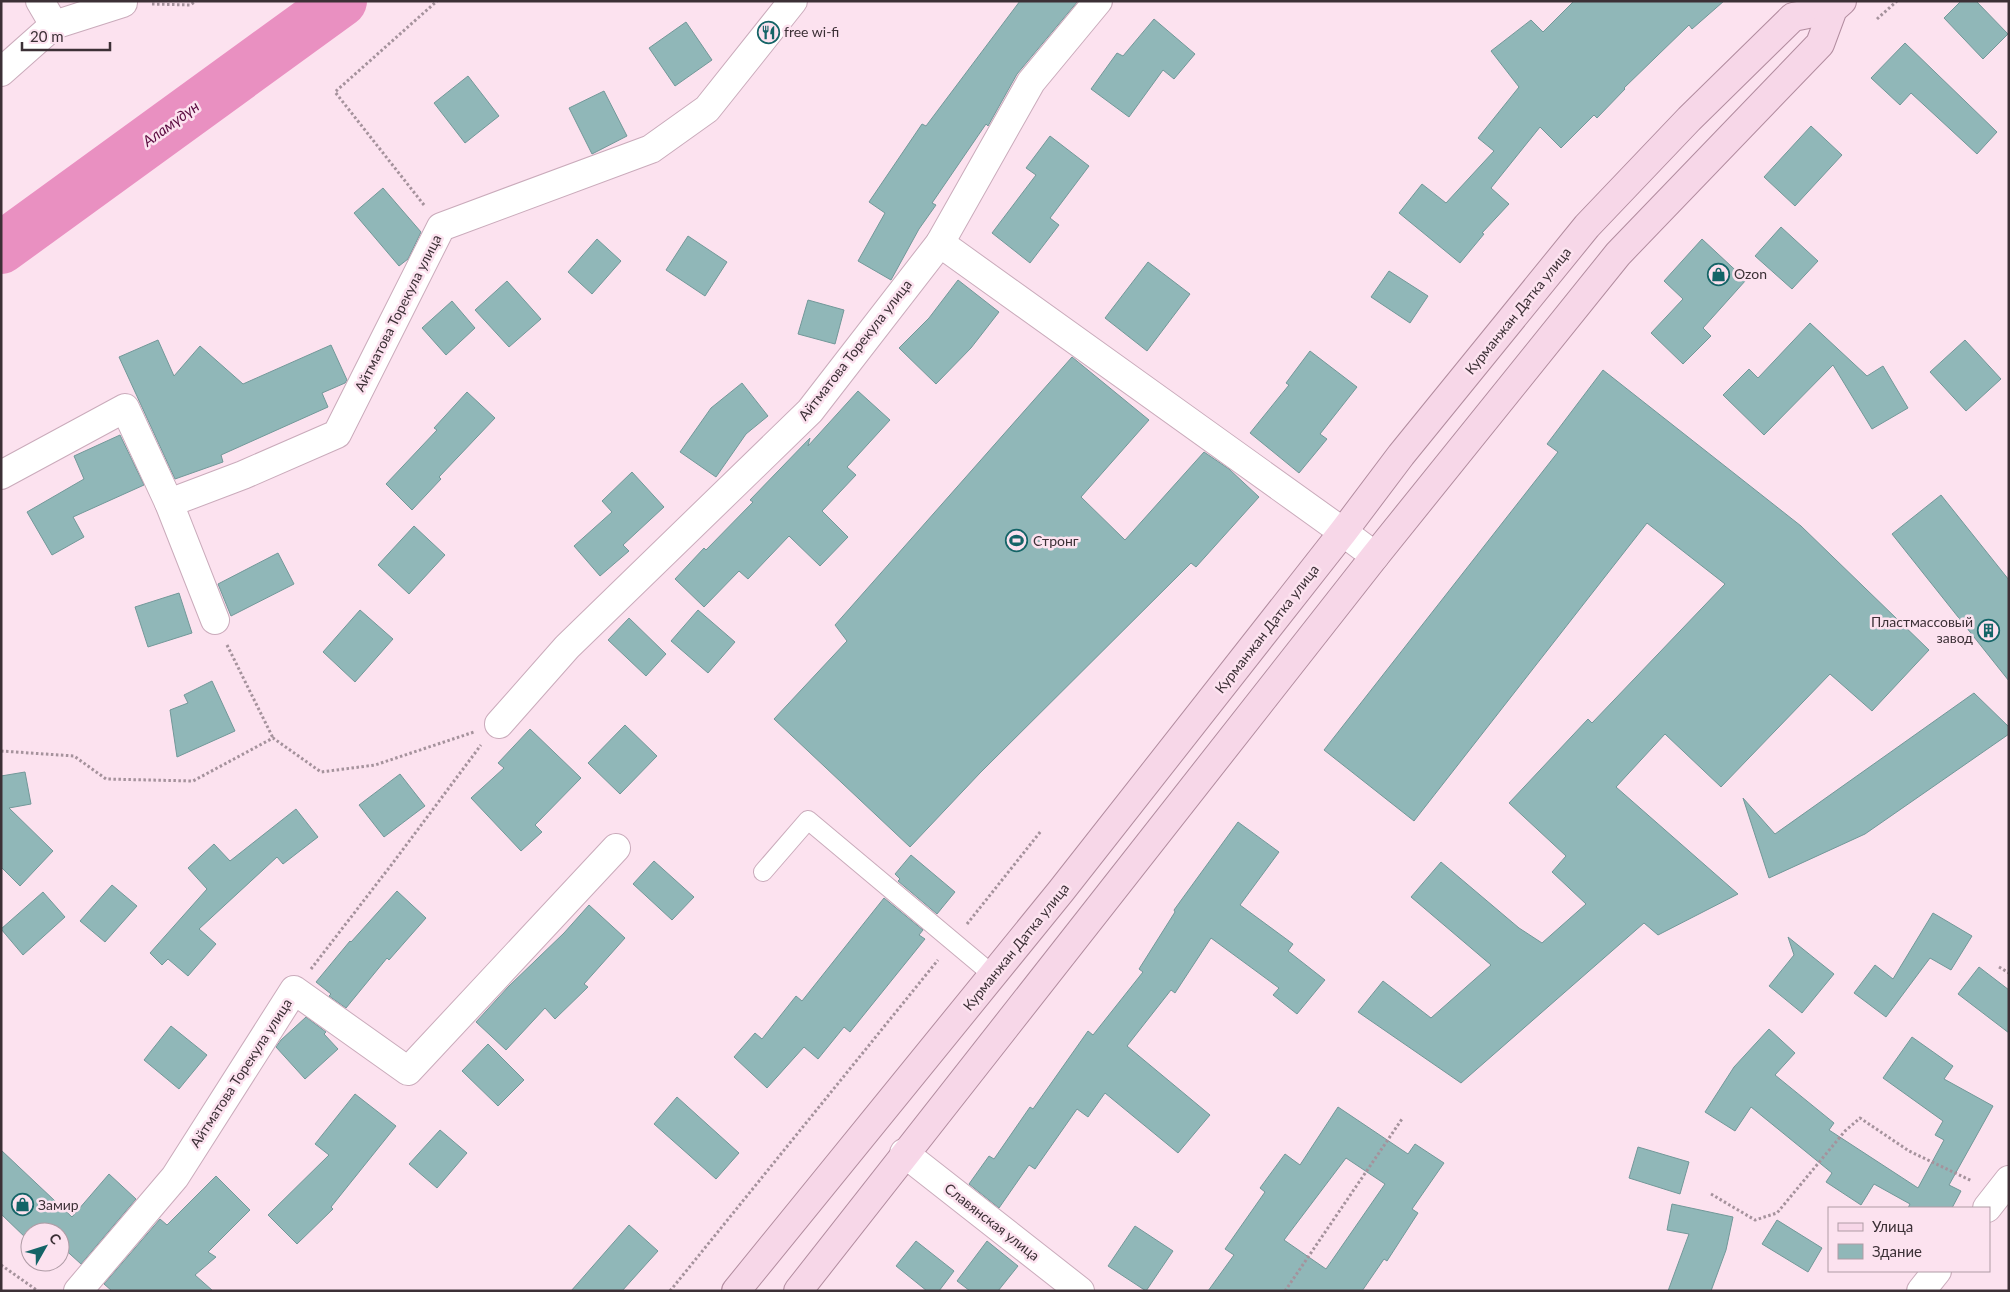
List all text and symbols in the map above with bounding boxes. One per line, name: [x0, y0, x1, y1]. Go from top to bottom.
scale bar: [22, 20, 110, 52]
restaurant icon: free wi-fi: [756, 20, 780, 44]
place label: free wi-fi: [784, 23, 839, 40]
text: 20 m: [30, 27, 64, 45]
water label: Аламүдүн: [138, 97, 202, 150]
street label: Айтматова Торекула улица: [350, 231, 445, 394]
street label: Курманжан Датка улица: [1461, 244, 1574, 378]
shop icon: Ozon: [1706, 262, 1730, 286]
place label: Ozon: [1734, 265, 1767, 282]
street label: Айтматова Торекула улица: [794, 276, 915, 423]
sports icon: Стронг: [1005, 529, 1029, 553]
place label: Стронг: [1033, 532, 1079, 549]
street label: Курманжан Датка улица: [1211, 561, 1322, 696]
place label: Пластмассовый завод: [1871, 613, 1973, 646]
building icon: Пластмассовый завод: [1977, 618, 2001, 642]
street label: Курманжан Датка улица: [959, 880, 1072, 1014]
street label: Айтматова Торекула улица: [186, 995, 295, 1150]
street label: Славянская улица: [941, 1179, 1043, 1264]
shop icon: Замир: [10, 1193, 34, 1217]
place label: Замир: [38, 1196, 79, 1213]
legend: [1828, 1207, 1990, 1272]
text: Улица: [1872, 1217, 1913, 1235]
north arrow: [20, 1222, 70, 1272]
text: С: [46, 1230, 65, 1248]
text: Здание: [1872, 1242, 1922, 1260]

